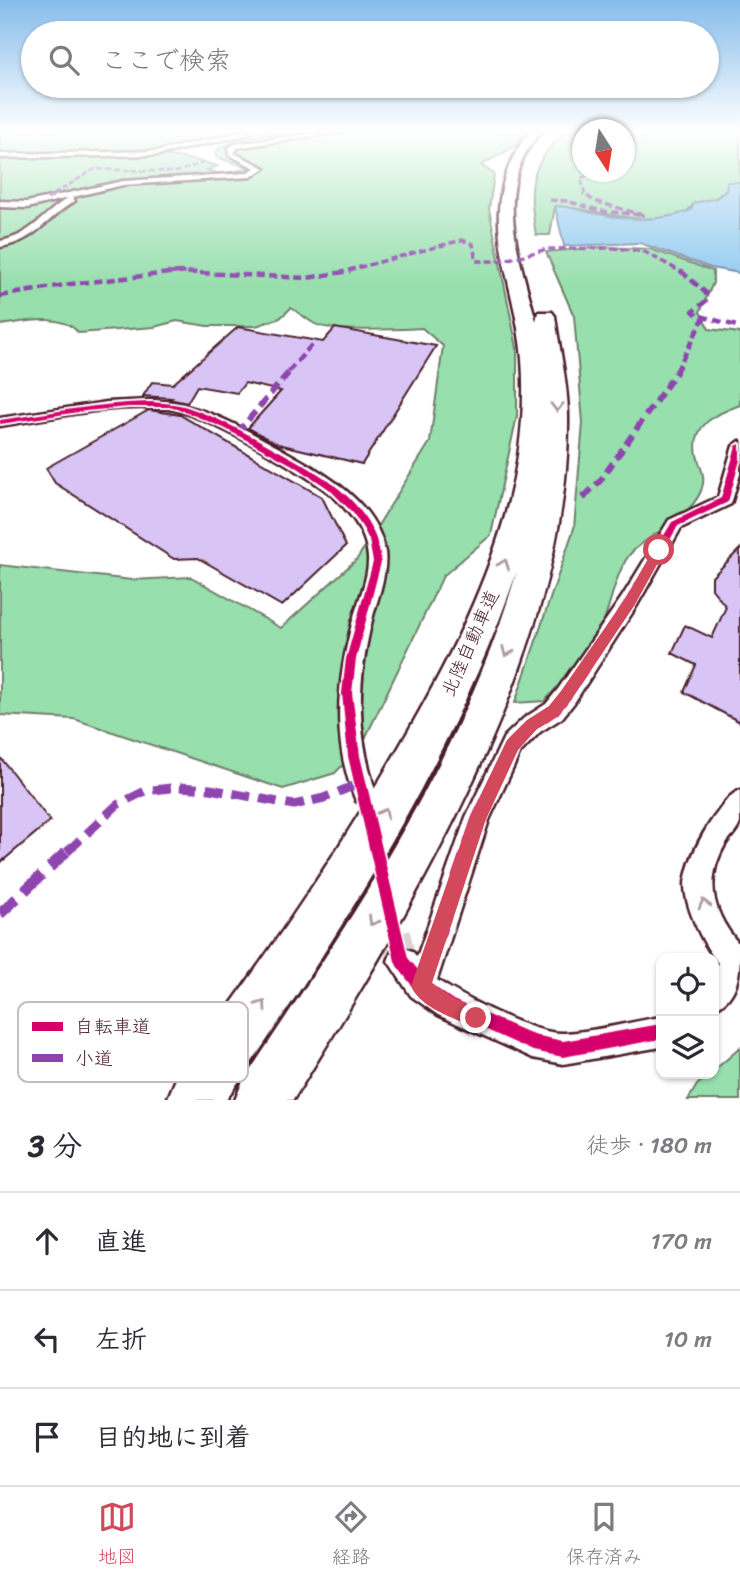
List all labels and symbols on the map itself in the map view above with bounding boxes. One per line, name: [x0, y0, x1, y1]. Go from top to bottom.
north arrow: [572, 119, 635, 182]
one-way arrow: [549, 402, 565, 413]
route start: [643, 534, 674, 565]
one-way arrow: [496, 559, 510, 571]
street label: 北陸自動車道: [432, 584, 508, 702]
one-way arrow: [501, 645, 515, 657]
one-way arrow: [376, 808, 389, 820]
one-way arrow: [697, 898, 712, 910]
one-way arrow: [368, 914, 381, 927]
one-way arrow: [254, 1000, 266, 1013]
legend: [18, 1002, 248, 1082]
route end: [460, 1002, 491, 1033]
text: 自転車道: [75, 1010, 151, 1043]
text: 小道: [75, 1042, 113, 1075]

